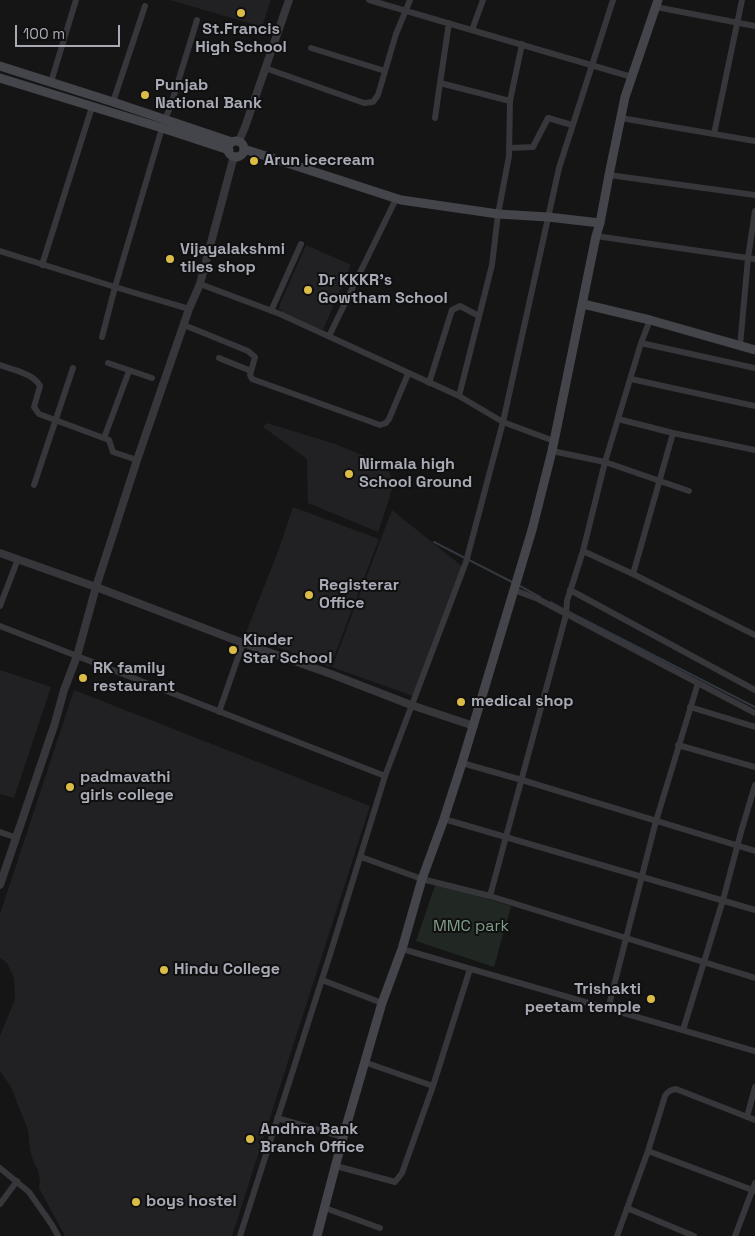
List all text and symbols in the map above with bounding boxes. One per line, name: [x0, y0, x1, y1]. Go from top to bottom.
marker: St.Francis High School: [235, 7, 247, 19]
scale bar: [18, 15, 122, 47]
place label: St.Francis High School: [195, 20, 287, 58]
text: 100 m: [23, 24, 65, 43]
place label: Punjab National Bank: [155, 76, 262, 114]
marker: Punjab National Bank: [139, 89, 151, 101]
place label: Arun icecream: [264, 151, 375, 171]
marker: Arun icecream: [248, 155, 260, 167]
place label: Vijayalakshmi tiles shop: [180, 240, 285, 278]
marker: Vijayalakshmi tiles shop: [164, 253, 176, 265]
place label: Dr KKKR's Gowtham School: [318, 271, 448, 309]
marker: Dr KKKR's Gowtham School: [302, 284, 314, 296]
place label: Nirmala high School Ground: [359, 455, 472, 493]
marker: Nirmala high School Ground: [343, 468, 355, 480]
place label: Registerar Office: [319, 576, 399, 614]
marker: Registerar Office: [303, 589, 315, 601]
place label: Kinder Star School: [243, 631, 332, 669]
marker: Kinder Star School: [227, 644, 239, 656]
place label: RK family restaurant: [93, 659, 175, 697]
marker: RK family restaurant: [77, 672, 89, 684]
place label: medical shop: [471, 692, 574, 712]
marker: medical shop: [455, 696, 467, 708]
place label: padmavathi girls college: [80, 768, 174, 806]
marker: padmavathi girls college: [64, 781, 76, 793]
park label: MMC park: [433, 917, 509, 937]
place label: Hindu College: [174, 960, 280, 980]
marker: Hindu College: [158, 964, 170, 976]
place label: Trishakti peetam temple: [525, 980, 641, 1018]
marker: Trishakti peetam temple: [645, 993, 657, 1005]
place label: Andhra Bank Branch Office: [260, 1120, 365, 1158]
marker: Andhra Bank Branch Office: [244, 1133, 256, 1145]
place label: boys hostel: [146, 1192, 237, 1212]
marker: boys hostel: [130, 1196, 142, 1208]

